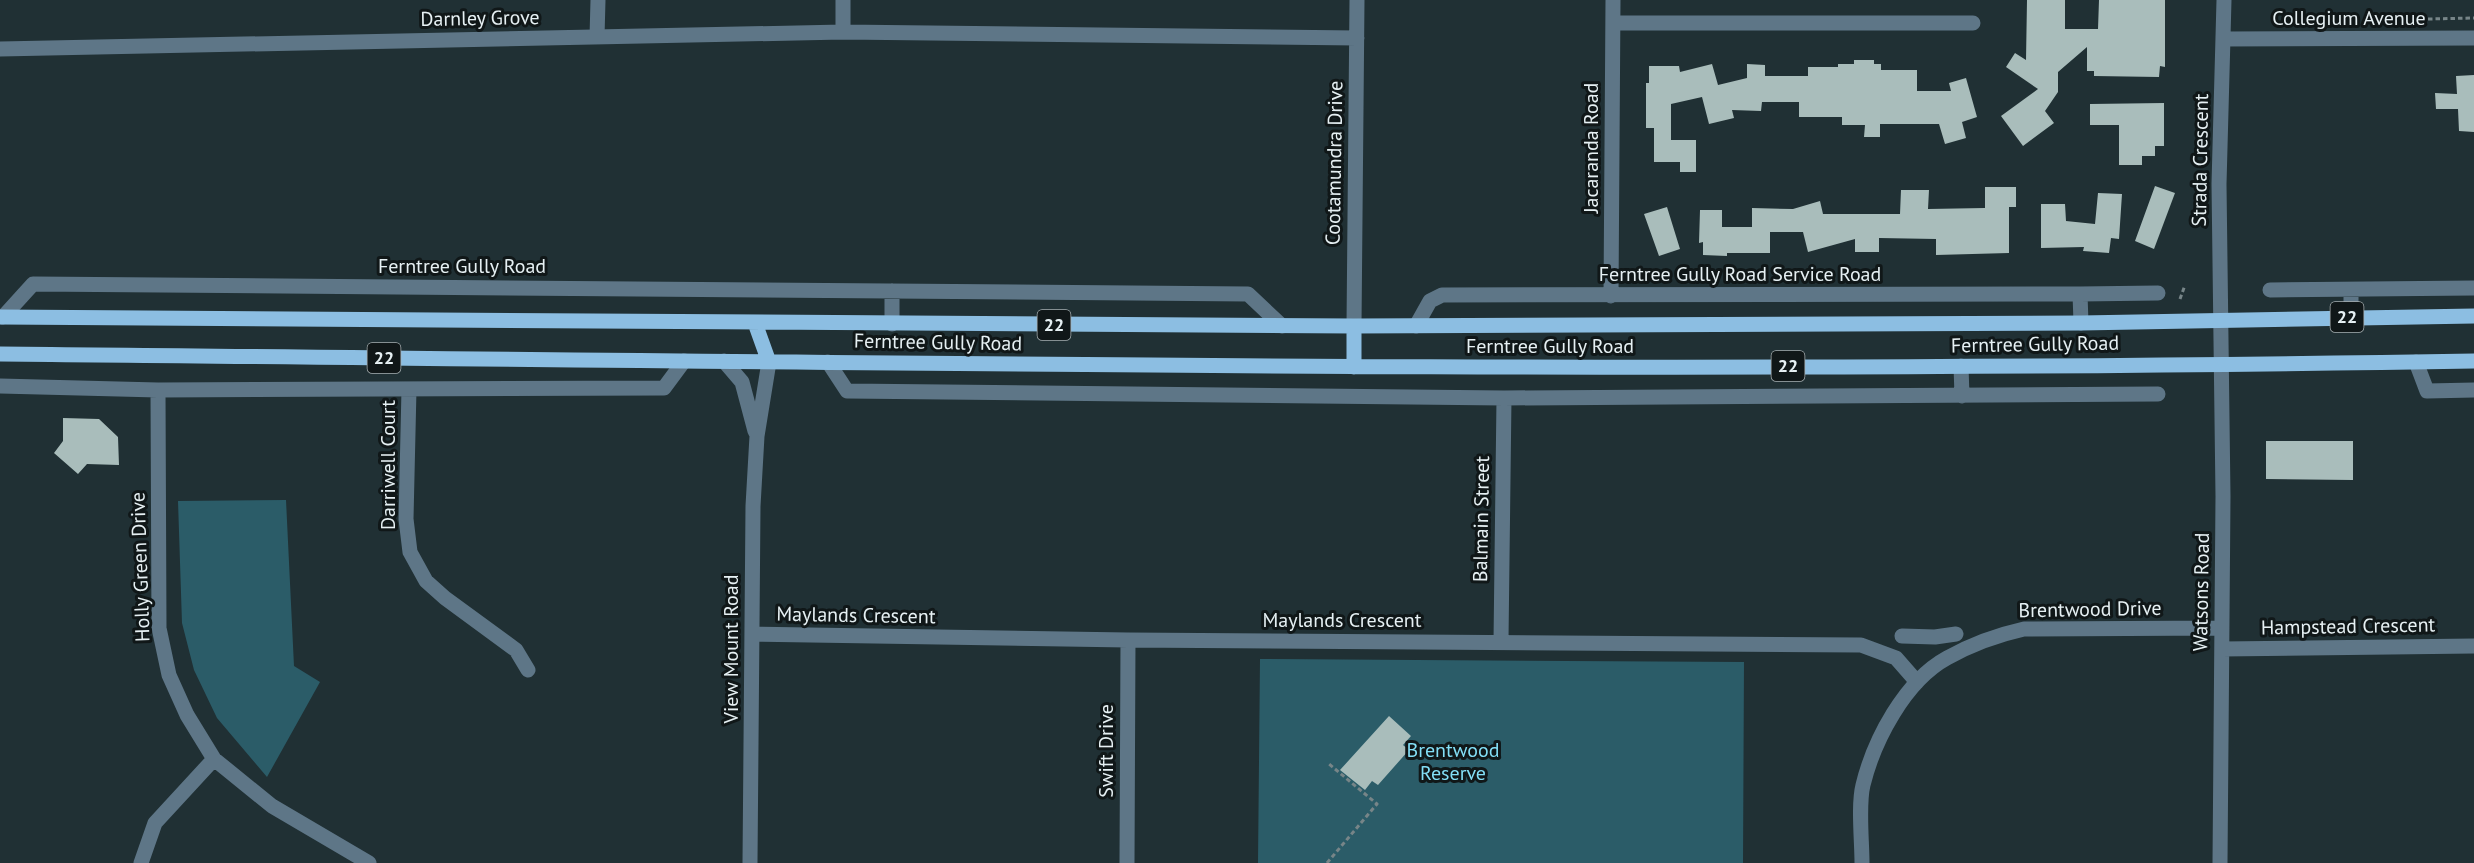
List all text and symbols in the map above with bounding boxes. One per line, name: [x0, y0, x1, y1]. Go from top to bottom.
street label: Darnley Grove: [420, 4, 540, 32]
street label: Collegium Avenue: [2272, 5, 2426, 31]
street label: Cootamundra Drive: [1320, 81, 1348, 245]
street label: Jacaranda Road: [1578, 83, 1604, 214]
street label: Strada Crescent: [2186, 93, 2214, 227]
street label: Ferntree Gully Road: [378, 253, 546, 279]
street label: Ferntree Gully Road Service Road: [1599, 261, 1881, 287]
road number: 22: [2330, 302, 2364, 332]
road number: 22: [1038, 310, 1070, 340]
street label: Ferntree Gully Road: [854, 328, 1022, 356]
street label: Ferntree Gully Road: [1951, 330, 2119, 358]
street label: Ferntree Gully Road: [1466, 333, 1634, 359]
road number: 22: [368, 343, 400, 373]
road number: 22: [1772, 351, 1804, 381]
street label: Darriwell Court: [375, 400, 401, 530]
street label: Balmain Street: [1467, 455, 1495, 582]
street label: Holly Green Drive: [124, 492, 156, 642]
street label: Watsons Road: [2187, 532, 2215, 652]
street label: View Mount Road: [718, 575, 744, 724]
street label: Brentwood Drive: [2018, 595, 2162, 623]
street label: Maylands Crescent: [776, 601, 936, 629]
street label: Maylands Crescent: [1262, 607, 1422, 633]
street label: Hampstead Crescent: [2261, 611, 2436, 641]
street label: Swift Drive: [1093, 704, 1119, 798]
park label: Brentwood Reserve: [1406, 737, 1500, 786]

